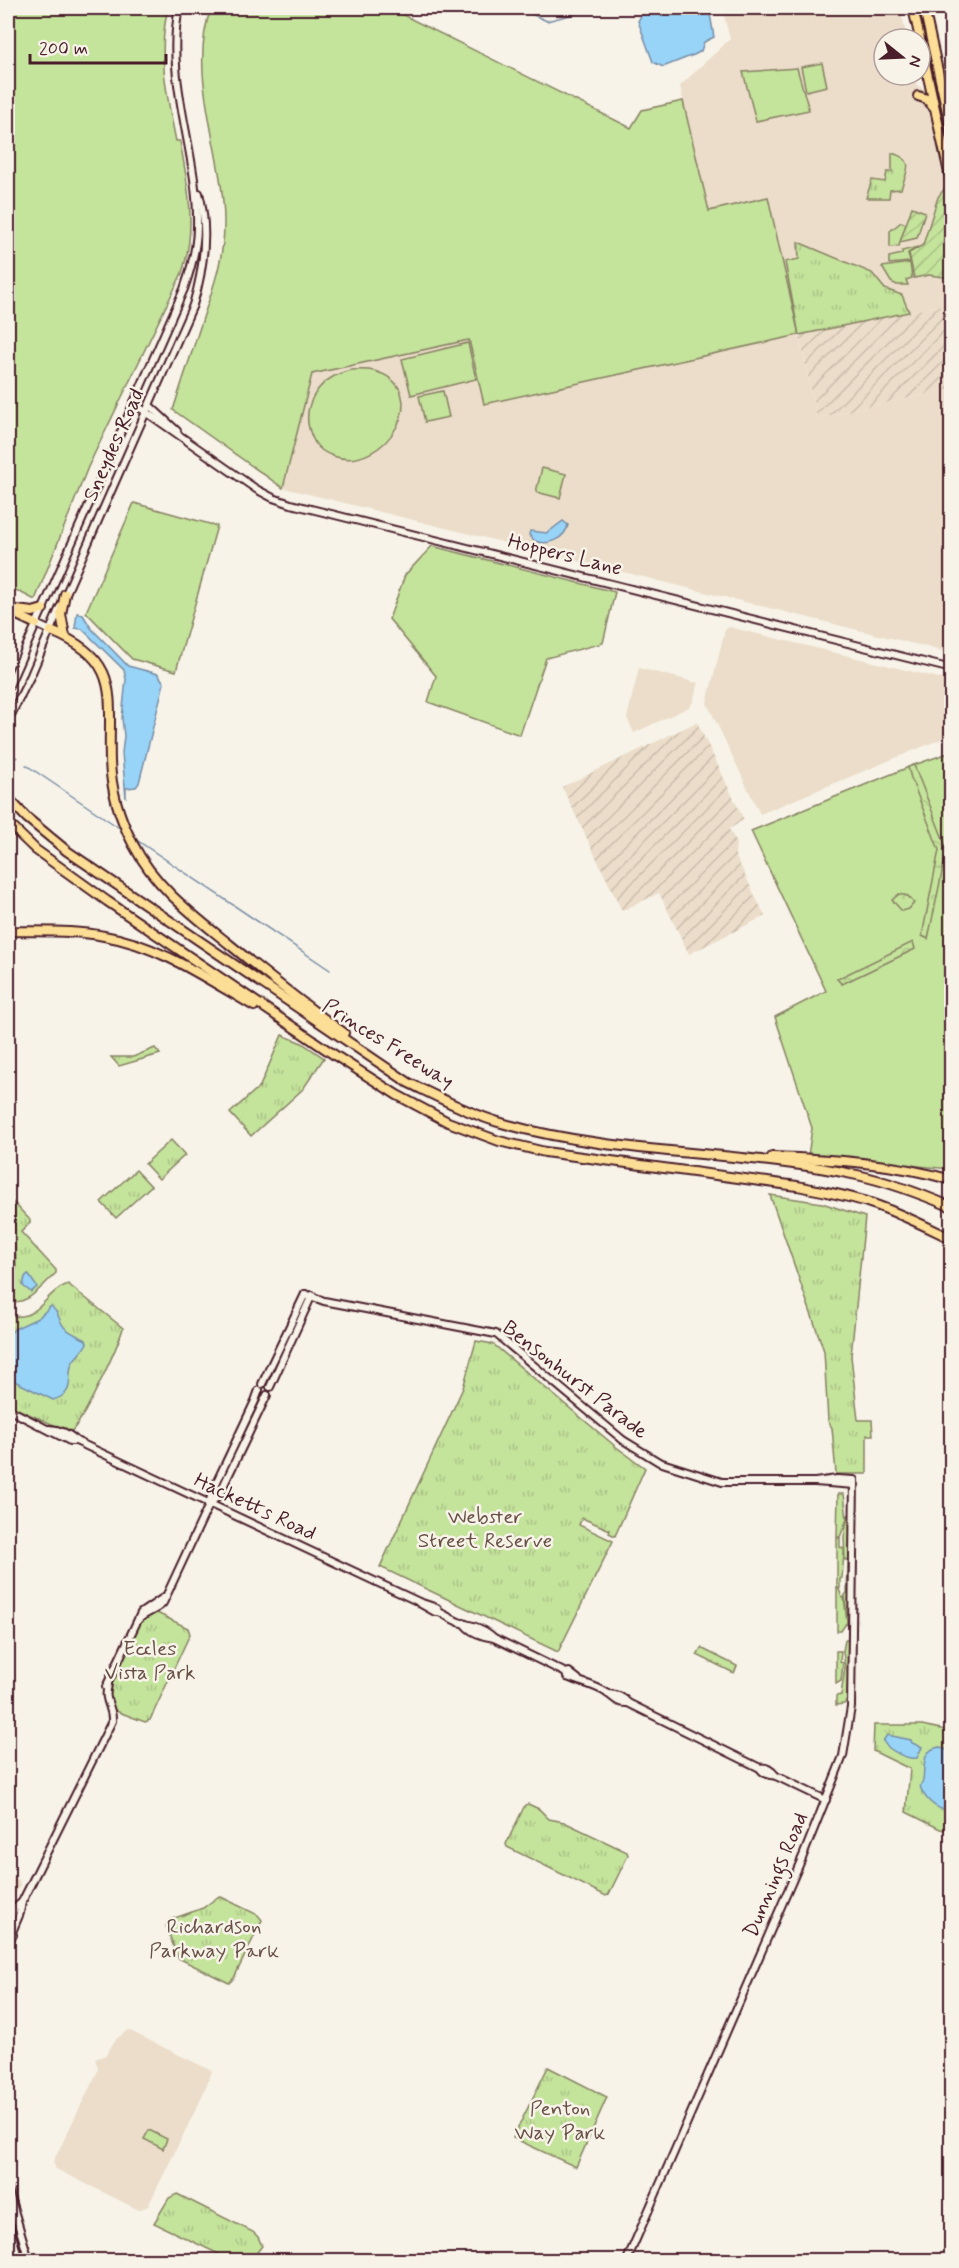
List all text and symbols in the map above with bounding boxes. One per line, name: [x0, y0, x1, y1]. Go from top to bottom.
scale bar: [30, 27, 166, 65]
north arrow: [872, 27, 932, 87]
text: 200 m: [39, 37, 88, 61]
text: N: [903, 53, 926, 69]
street label: Sneydes Road: [77, 384, 151, 506]
street label: Hoppers Lane: [505, 527, 625, 583]
street label: Princes Freeway: [317, 992, 459, 1096]
street label: Bensonhurst Parade: [496, 1314, 654, 1446]
street label: Hacketts Road: [189, 1466, 321, 1548]
park label: Webster Street Reserve: [418, 1503, 552, 1555]
park label: Eccles Vista Park: [105, 1635, 195, 1687]
street label: Dunnings Road: [737, 1808, 817, 1943]
park label: Richardson Parkway Park: [149, 1913, 279, 1965]
park label: Penton Way Park: [515, 2095, 606, 2147]

